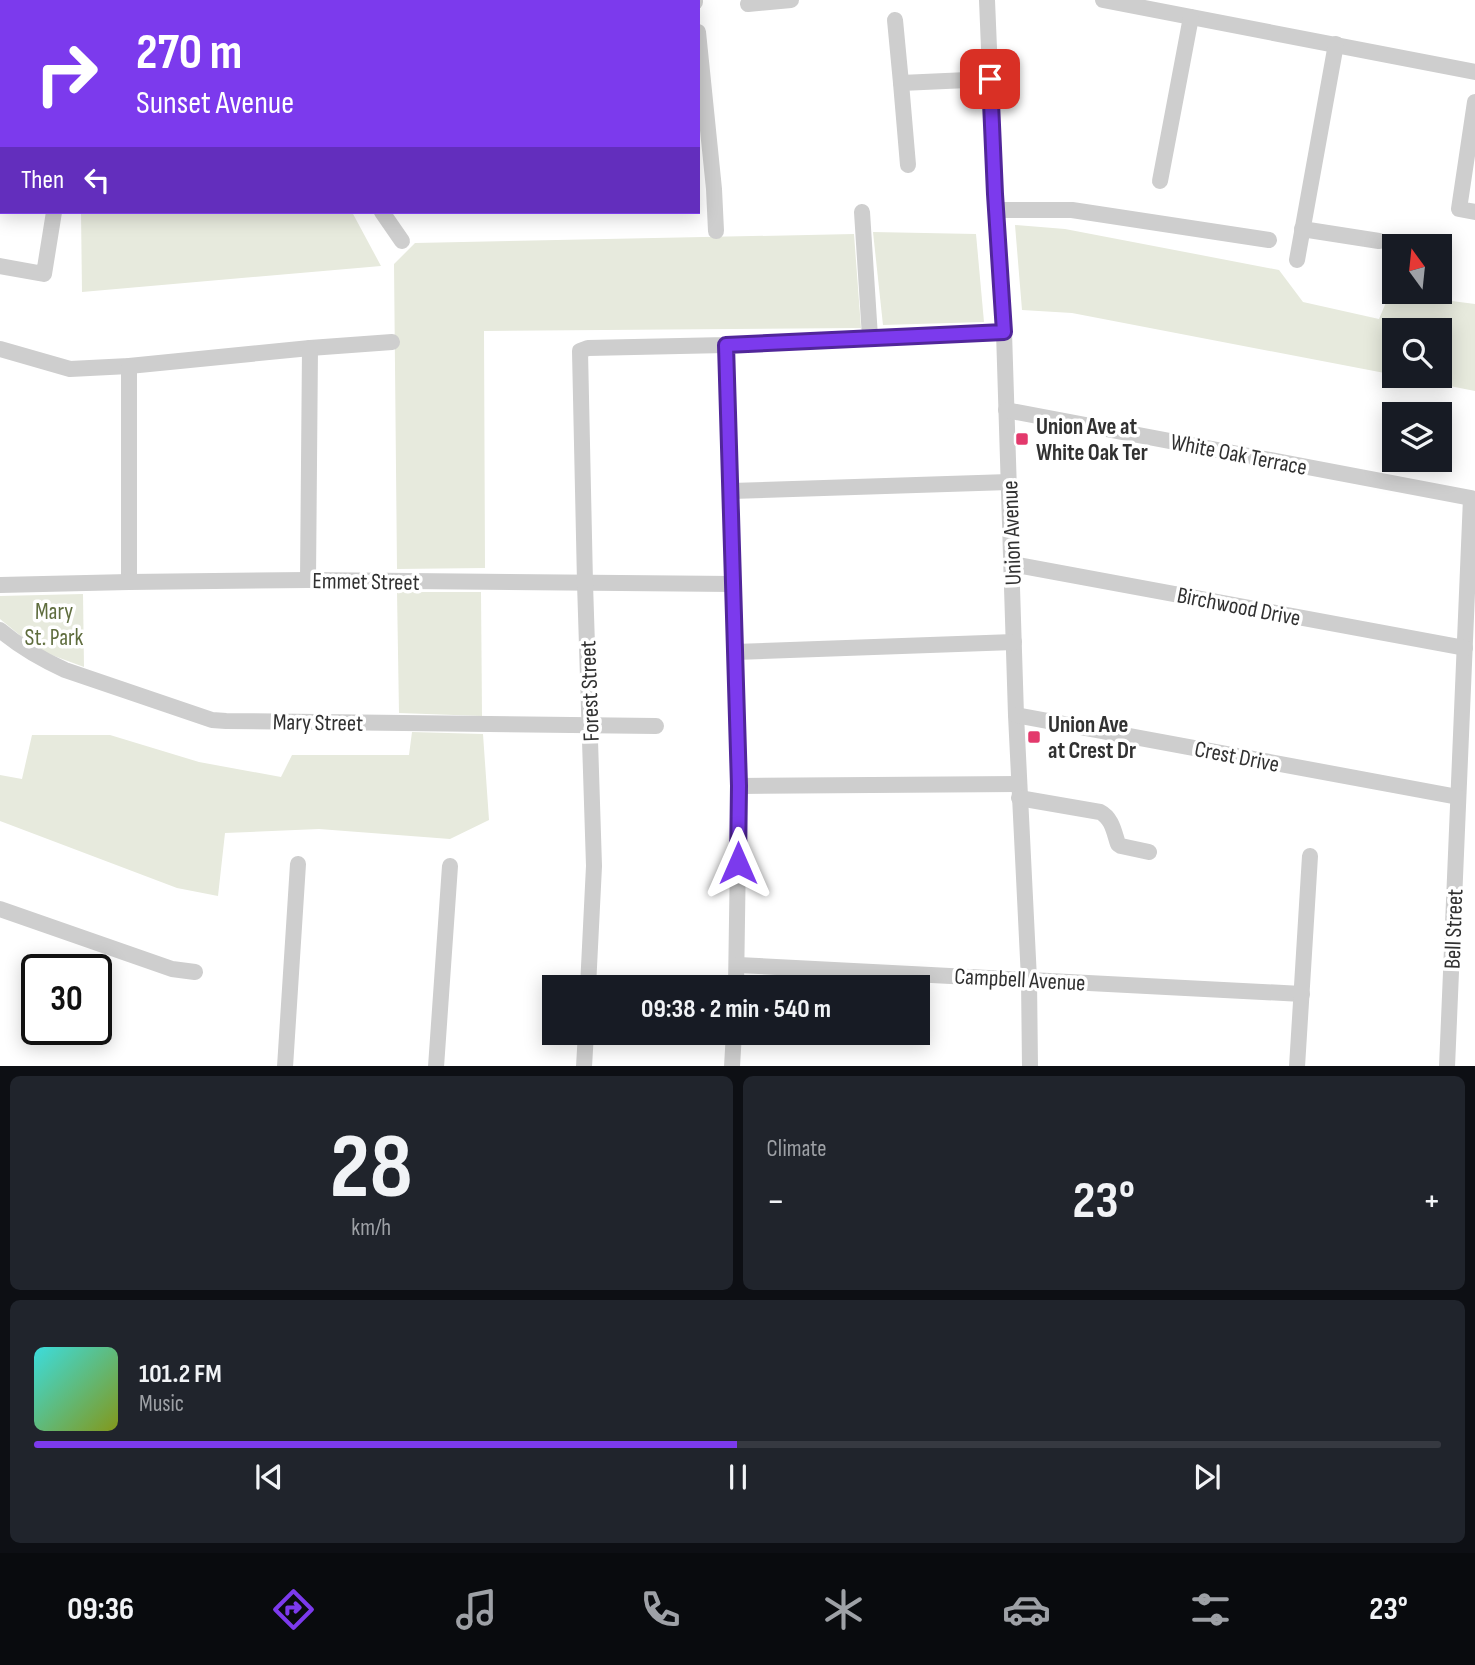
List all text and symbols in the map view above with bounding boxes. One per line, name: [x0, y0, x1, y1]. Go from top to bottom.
text: 270 m: [136, 24, 242, 83]
icon: right: [21, 28, 112, 119]
pin: [960, 49, 1020, 109]
icon: arrive: [971, 60, 1009, 98]
text: Sunset Avenue: [136, 84, 294, 123]
icon: left: [78, 161, 116, 199]
text: Then: [21, 165, 64, 196]
north arrow: [1382, 234, 1452, 304]
map controls: [1382, 234, 1452, 472]
button: search: [1382, 318, 1452, 388]
button: layers: [1382, 402, 1452, 472]
place label: Union Ave at White Oak Ter: [1036, 413, 1148, 467]
street label: White Oak Terrace: [1168, 428, 1309, 482]
marker: Union Ave at White Oak Ter: [1014, 431, 1030, 447]
street label: Union Avenue: [996, 480, 1028, 586]
street label: Emmet Street: [312, 567, 420, 597]
street label: Birchwood Drive: [1175, 581, 1303, 633]
park label: Mary St. Park: [25, 598, 84, 652]
street label: Forest Street: [574, 640, 606, 742]
street label: Mary Street: [273, 708, 363, 738]
place label: Union Ave at Crest Dr: [1048, 711, 1136, 765]
marker: Union Ave at Crest Dr: [1026, 729, 1042, 745]
street label: Crest Drive: [1192, 735, 1282, 779]
position arrow: [701, 826, 775, 900]
street label: Bell Street: [1439, 888, 1469, 970]
speed limit sign: 30: [21, 954, 112, 1045]
street label: Campbell Avenue: [954, 963, 1086, 997]
text: 09:38 · 2 min · 540 m: [641, 994, 831, 1025]
text: 28: [330, 1114, 413, 1223]
text: Climate: [767, 1135, 826, 1163]
text: 23°: [1073, 1170, 1135, 1233]
text: −: [767, 1179, 785, 1224]
text: +: [1422, 1179, 1441, 1224]
text: km/h: [351, 1214, 391, 1242]
text: 101.2 FM: [139, 1359, 222, 1390]
text: Music: [139, 1390, 184, 1418]
icon: previous: [250, 1458, 288, 1496]
icon: pause: [719, 1458, 757, 1496]
icon: next: [1188, 1458, 1226, 1496]
icon: directions: [269, 1585, 318, 1634]
icon: music: [452, 1585, 501, 1634]
icon: phone: [636, 1585, 685, 1634]
icon: climate: [819, 1585, 868, 1634]
icon: car: [1002, 1585, 1051, 1634]
icon: filters: [1186, 1585, 1235, 1634]
text: 09:36: [67, 1590, 134, 1629]
text: 23°: [1369, 1590, 1408, 1629]

